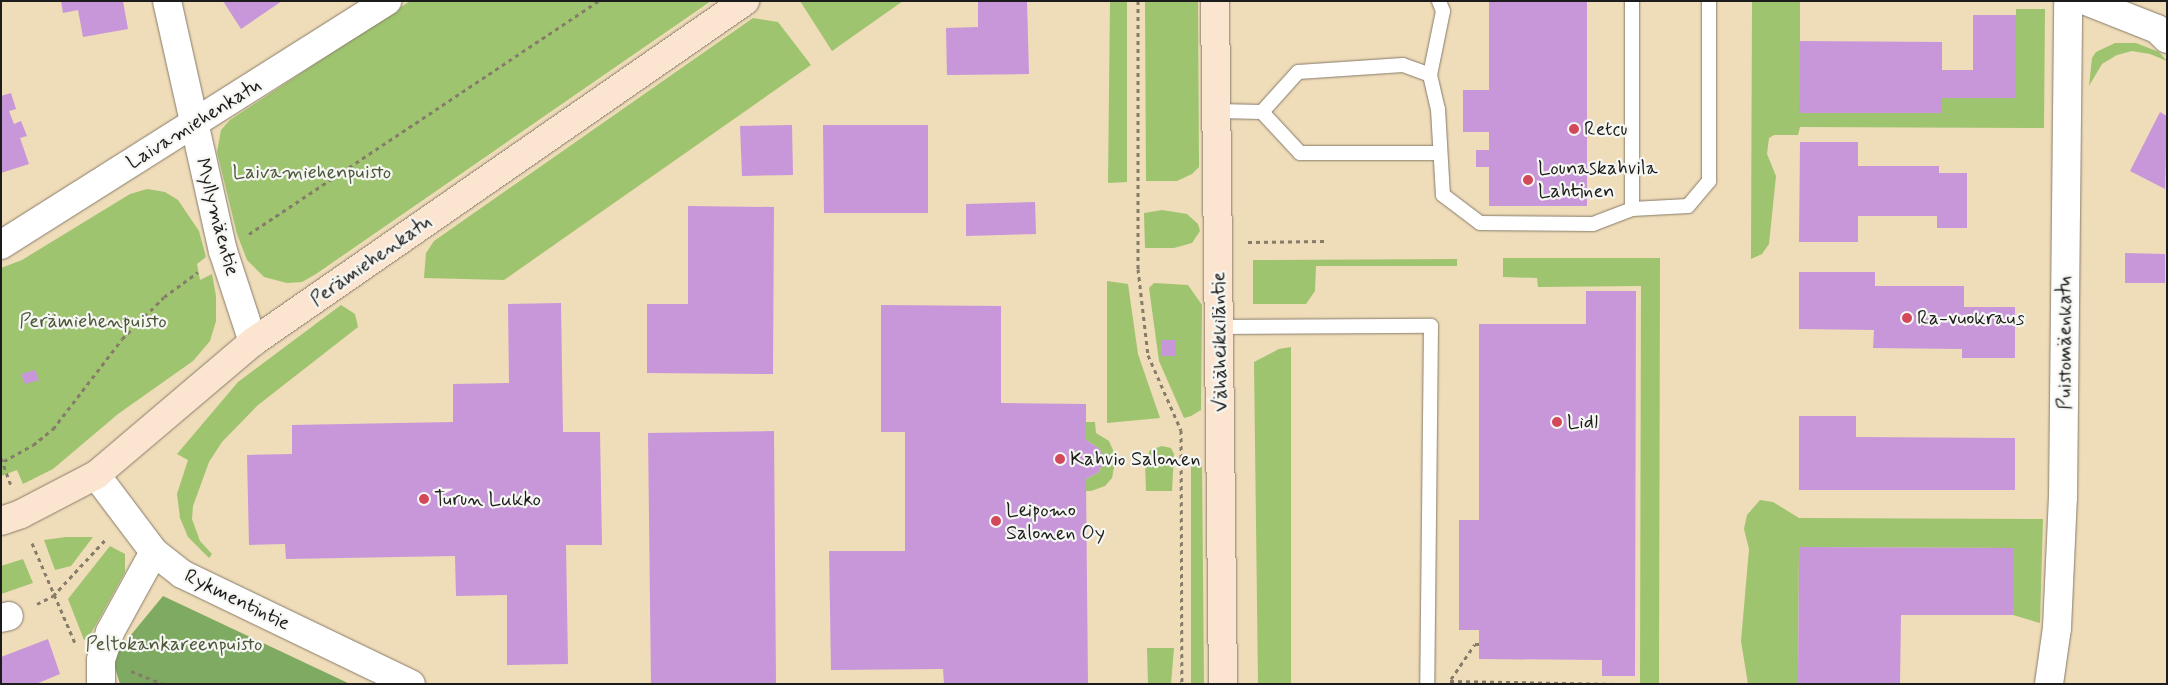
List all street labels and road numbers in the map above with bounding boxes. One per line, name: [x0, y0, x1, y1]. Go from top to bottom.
street label: Laivamiehenkatu: [123, 73, 265, 175]
street label: Myllymäentie: [190, 156, 244, 278]
street label: Perämiehenkatu: [306, 210, 436, 312]
street label: Vähäheikkiläntie: [1207, 272, 1233, 412]
street label: Puistomäenkatu: [2053, 276, 2077, 410]
street label: Rykmentintie: [180, 564, 294, 636]

